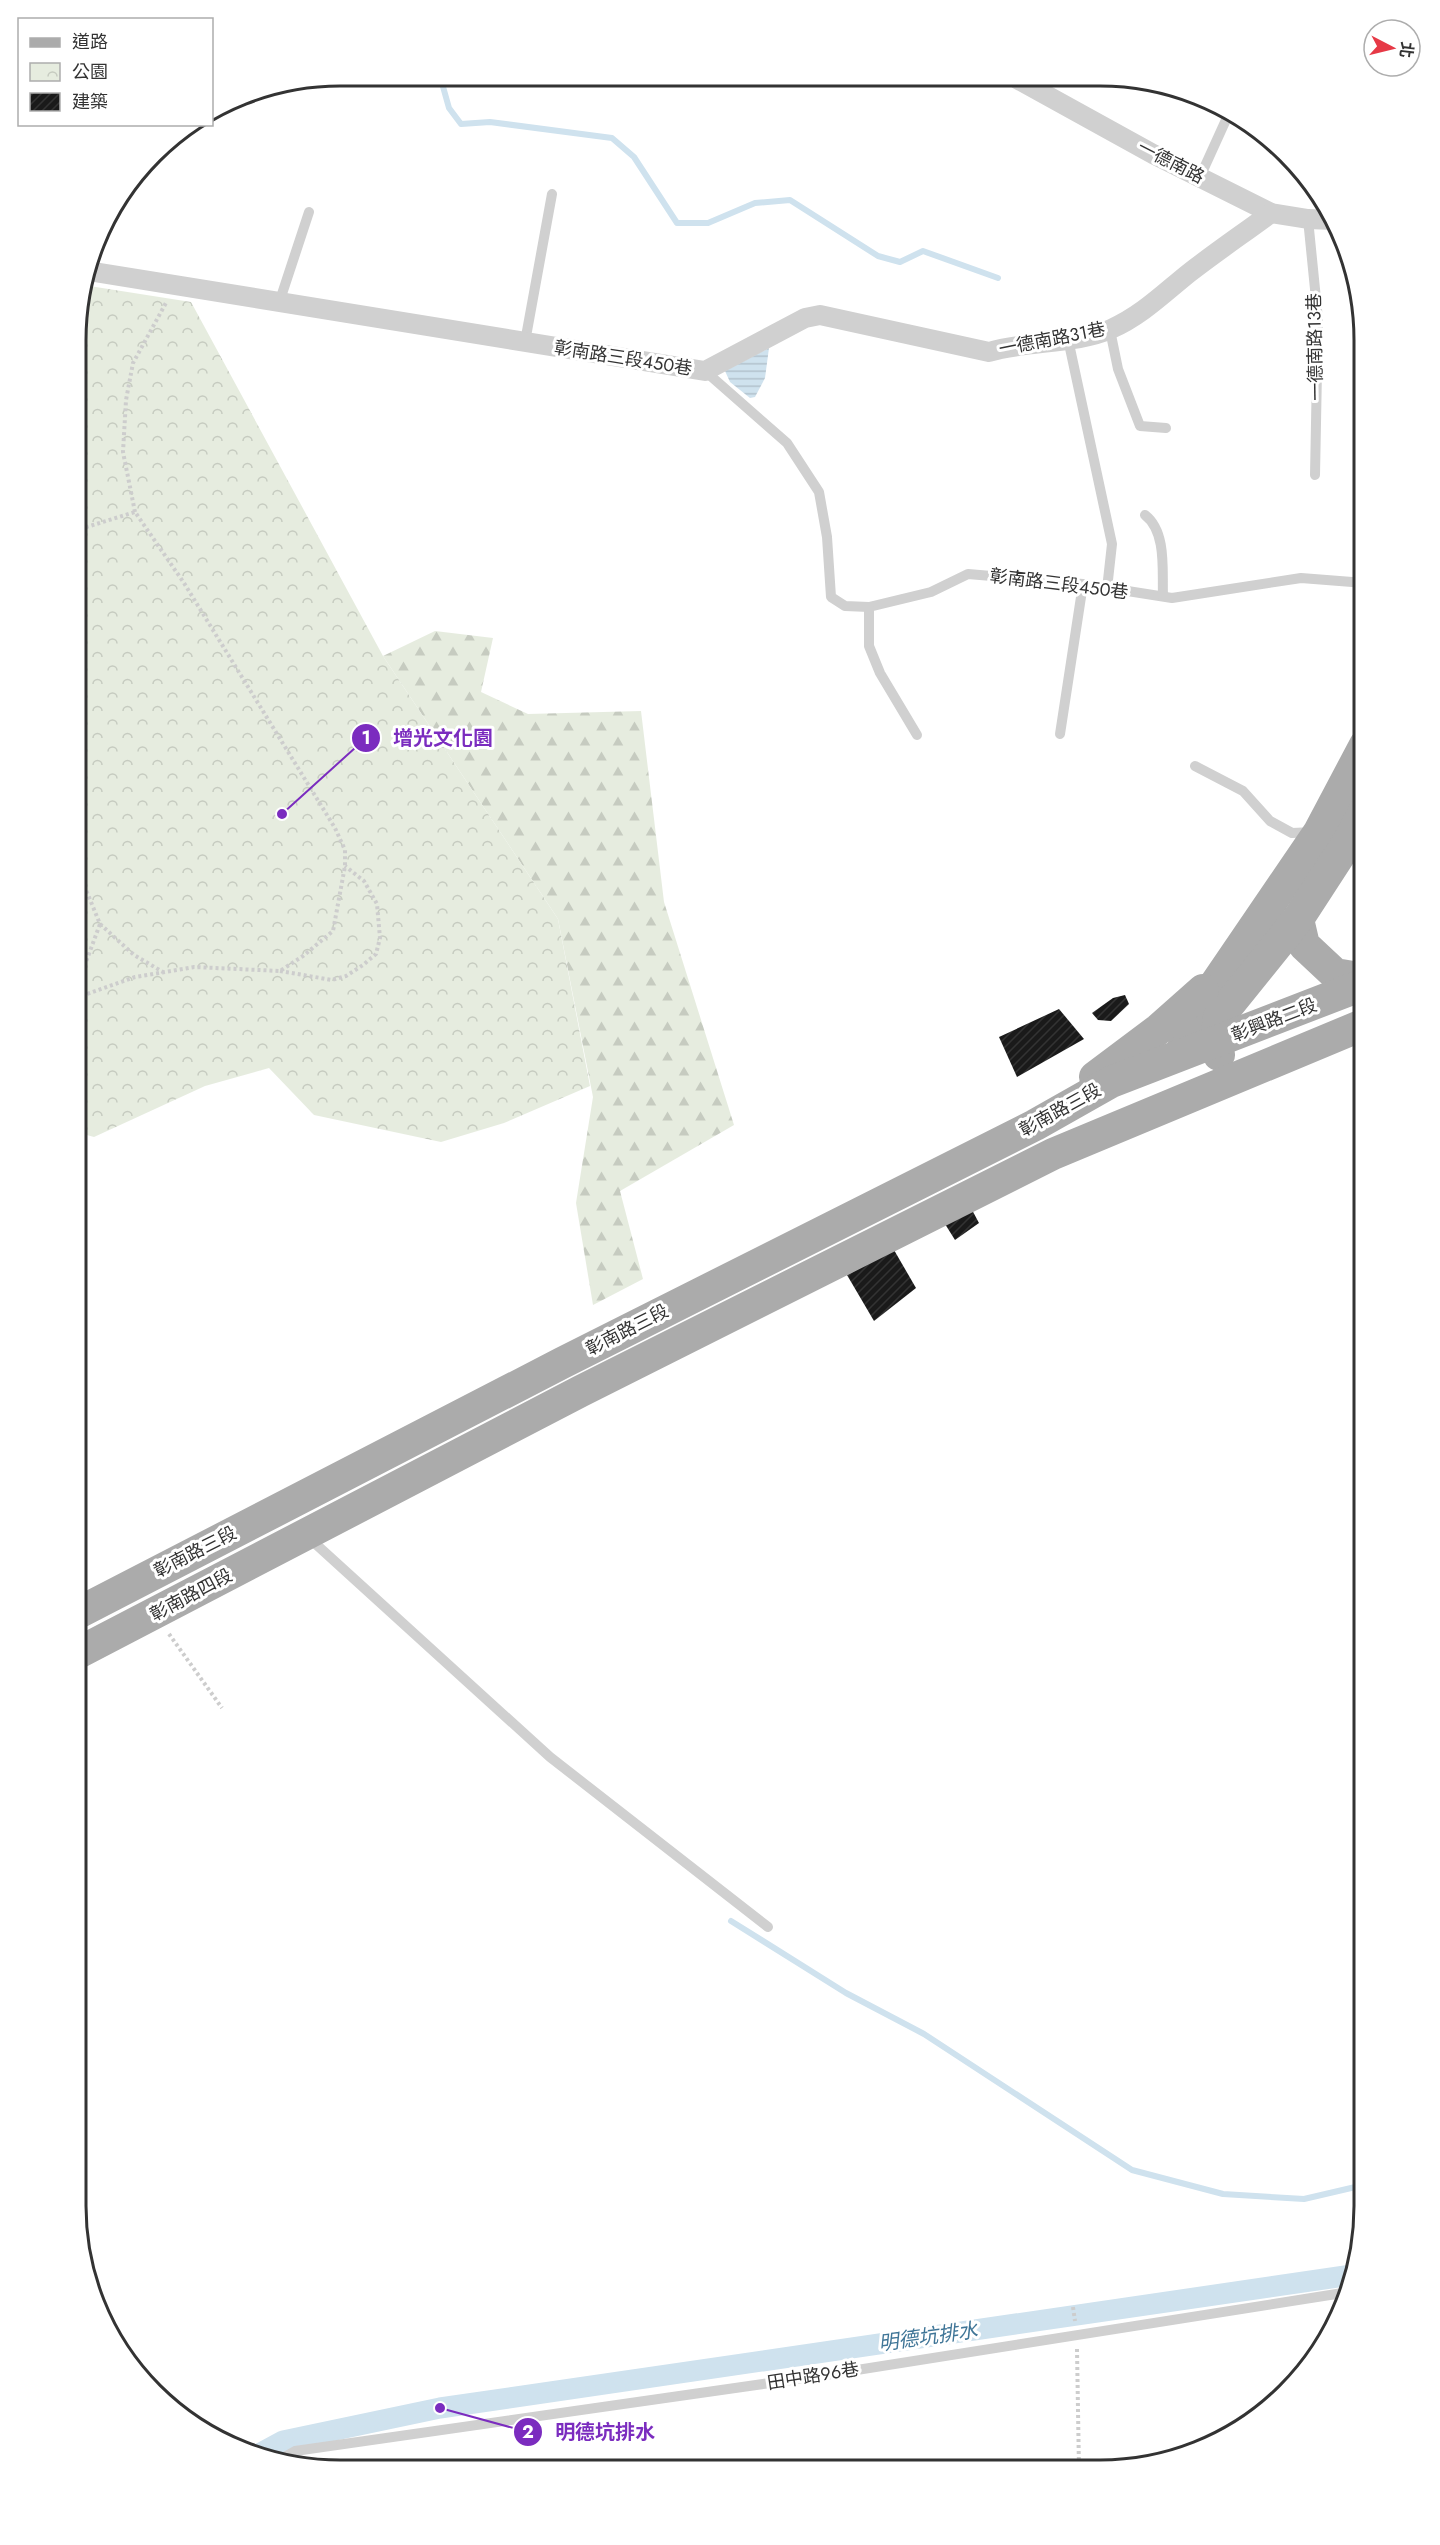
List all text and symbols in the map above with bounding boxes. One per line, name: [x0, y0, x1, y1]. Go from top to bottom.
legend: [18, 18, 213, 126]
north arrow: [1362, 18, 1422, 78]
text: 道路: [72, 29, 108, 55]
text: 北: [1394, 40, 1419, 59]
text: 公園: [72, 59, 108, 85]
text: 建築: [72, 89, 108, 115]
street label: 一德南路: [1133, 134, 1209, 190]
street label: 一德南路13巷: [1301, 293, 1329, 401]
street label: 一德南路31巷: [997, 316, 1107, 362]
street label: 彰南路三段450巷: [552, 334, 694, 382]
street label: 彰南路三段450巷: [988, 563, 1130, 605]
callout: 增光文化園: [351, 719, 505, 757]
text: 增光文化園: [393, 724, 493, 753]
text: 1: [361, 725, 371, 751]
street label: 彰興路二段: [1227, 992, 1321, 1048]
street label: 彰南路三段: [1014, 1077, 1106, 1143]
street label: 彰南路三段: [581, 1298, 673, 1362]
street label: 彰南路三段: [149, 1520, 241, 1584]
street label: 彰南路四段: [145, 1562, 237, 1628]
water label: 明德坑排水: [876, 2316, 981, 2358]
street label: 田中路96巷: [765, 2356, 861, 2396]
callout: 明德坑排水: [513, 2413, 667, 2451]
text: 明德坑排水: [555, 2418, 655, 2447]
text: 2: [522, 2419, 534, 2445]

